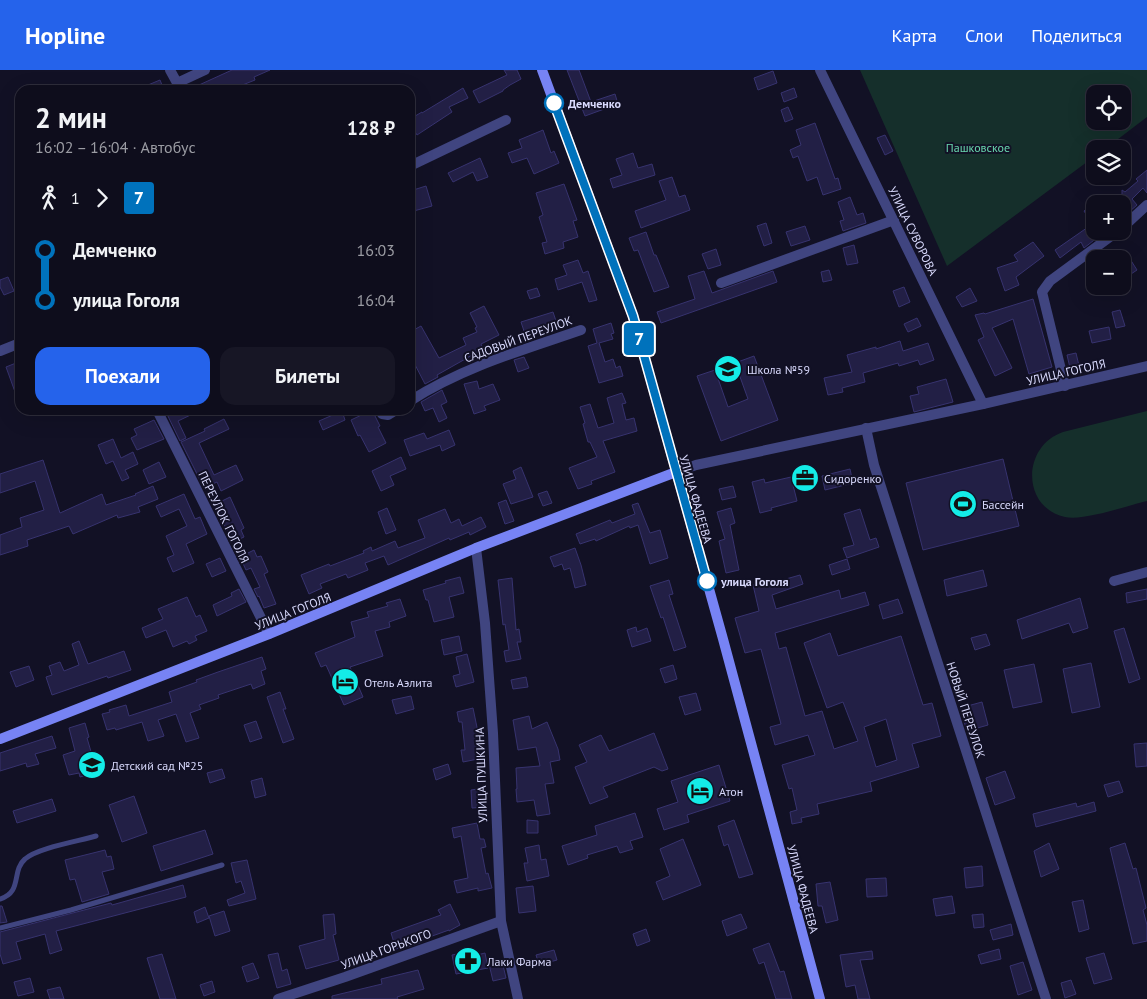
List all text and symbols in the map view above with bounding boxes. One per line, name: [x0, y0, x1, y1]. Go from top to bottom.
text: Hopline: [25, 20, 105, 51]
text: Карта: [892, 24, 937, 47]
text: Слои: [965, 24, 1003, 47]
text: Поделиться: [1031, 24, 1122, 47]
map controls: [1086, 85, 1131, 295]
button: locate: [1086, 85, 1131, 130]
marker: Демченко: [544, 93, 564, 113]
place label: Демченко: [568, 96, 621, 111]
text: 2 мин: [35, 99, 107, 136]
text: 128 ₽: [347, 116, 395, 140]
text: 16:02 – 16:04 · Автобус: [35, 137, 196, 157]
park label: Пашковское: [946, 140, 1010, 155]
button: layers: [1086, 140, 1131, 185]
icon: walk: [35, 184, 63, 212]
icon: forward: [88, 184, 116, 212]
street label: УЛИЦА СУВОРОВА: [885, 184, 941, 278]
text: 7: [134, 186, 144, 209]
text: 1: [71, 188, 80, 208]
button: +: [1086, 195, 1131, 240]
text: Демченко: [73, 238, 157, 262]
text: 16:03: [357, 240, 395, 260]
button: −: [1086, 250, 1131, 295]
text: улица Гоголя: [73, 288, 180, 312]
text: 16:04: [357, 290, 395, 310]
street label: САДОВЫЙ ПЕРЕУЛОК: [462, 312, 574, 366]
line badge: 7: [623, 323, 655, 355]
text: 7: [634, 327, 644, 350]
button: Поехали: [35, 347, 210, 405]
button: Билеты: [220, 347, 395, 405]
school or university icon: Школа №59: [713, 354, 743, 384]
street label: УЛИЦА ГОГОЛЯ: [1025, 356, 1107, 388]
place label: Школа №59: [747, 362, 810, 377]
street label: УЛИЦА ФАДЕЕВА: [676, 453, 716, 545]
office icon: Сидоренко: [790, 463, 820, 493]
street label: ПЕРЕУЛОК ГОГОЛЯ: [195, 468, 253, 566]
place label: Сидоренко: [824, 471, 881, 486]
sports icon: Бассейн: [948, 489, 978, 519]
place label: Бассейн: [982, 497, 1024, 512]
marker: улица Гоголя: [697, 571, 717, 591]
place label: улица Гоголя: [720, 574, 788, 589]
street label: УЛИЦА ГОГОЛЯ: [253, 589, 333, 633]
street label: НОВЫЙ ПЕРЕУЛОК: [943, 660, 989, 760]
hotel icon: Отель Аэлита: [330, 667, 360, 697]
place label: Отель Аэлита: [364, 675, 433, 690]
street label: УЛИЦА ПУШКИНА: [472, 727, 490, 823]
school or university icon: Детский сад №25: [77, 750, 107, 780]
place label: Детский сад №25: [111, 758, 203, 773]
hotel icon: Атон: [685, 776, 715, 806]
place label: Атон: [719, 784, 743, 799]
street label: УЛИЦА ФАДЕЕВА: [784, 843, 822, 935]
street label: УЛИЦА ГОРЬКОГО: [339, 926, 433, 972]
pharmacy icon: Лаки Фарма: [453, 946, 483, 976]
place label: Лаки Фарма: [486, 954, 551, 969]

